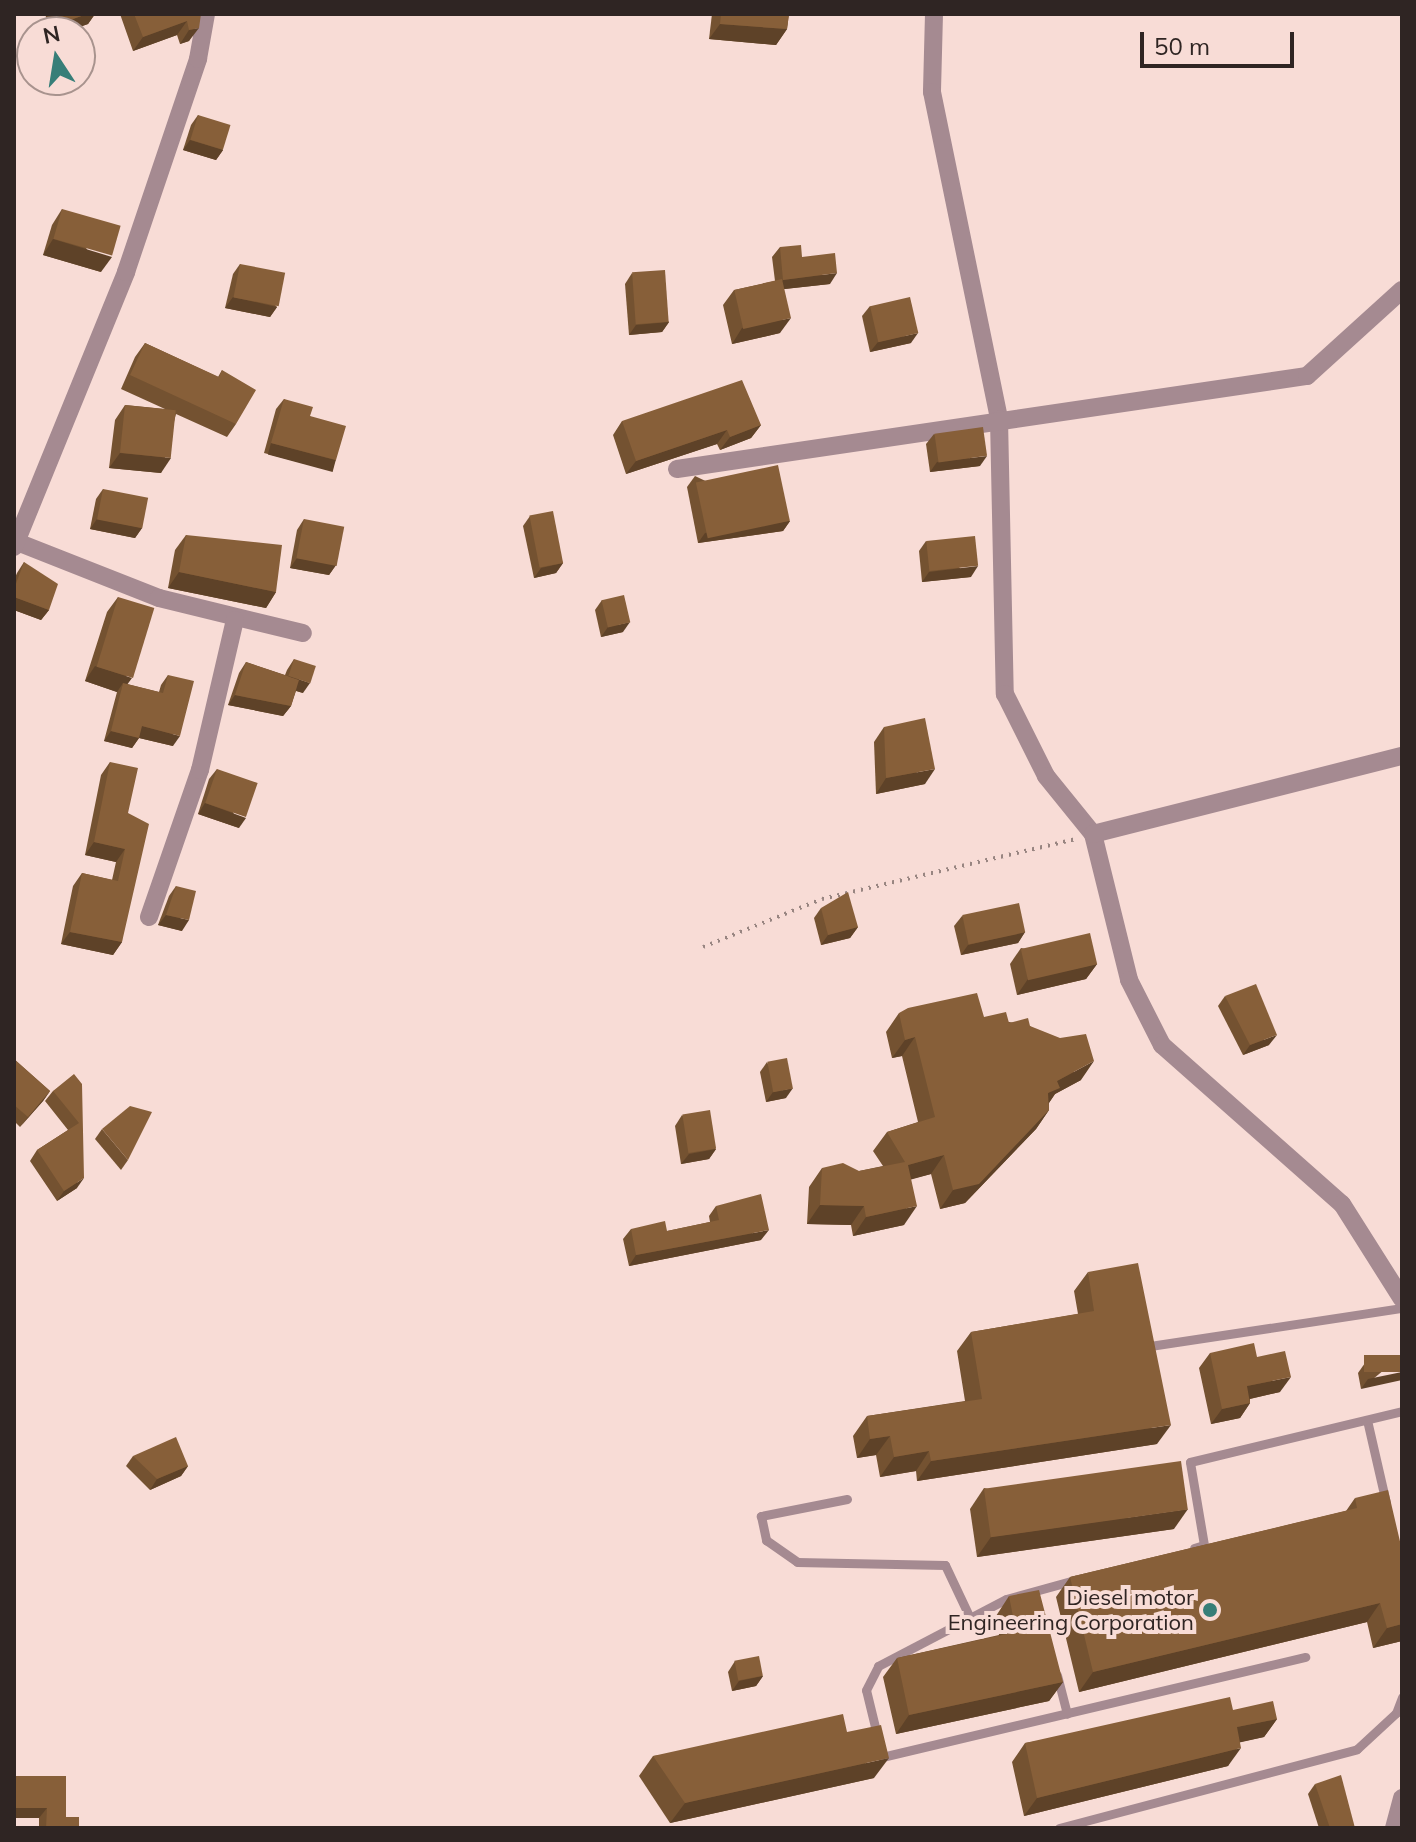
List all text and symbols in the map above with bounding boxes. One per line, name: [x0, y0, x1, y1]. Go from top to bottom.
north arrow: [16, 16, 96, 96]
scale bar: [1144, 16, 1298, 66]
text: N: [40, 19, 62, 50]
text: 50 m: [1154, 31, 1210, 61]
place label: Diesel motor Engineering Corporation: [948, 1584, 1194, 1636]
marker: Diesel motor Engineering Corporation: [1201, 1601, 1219, 1619]

